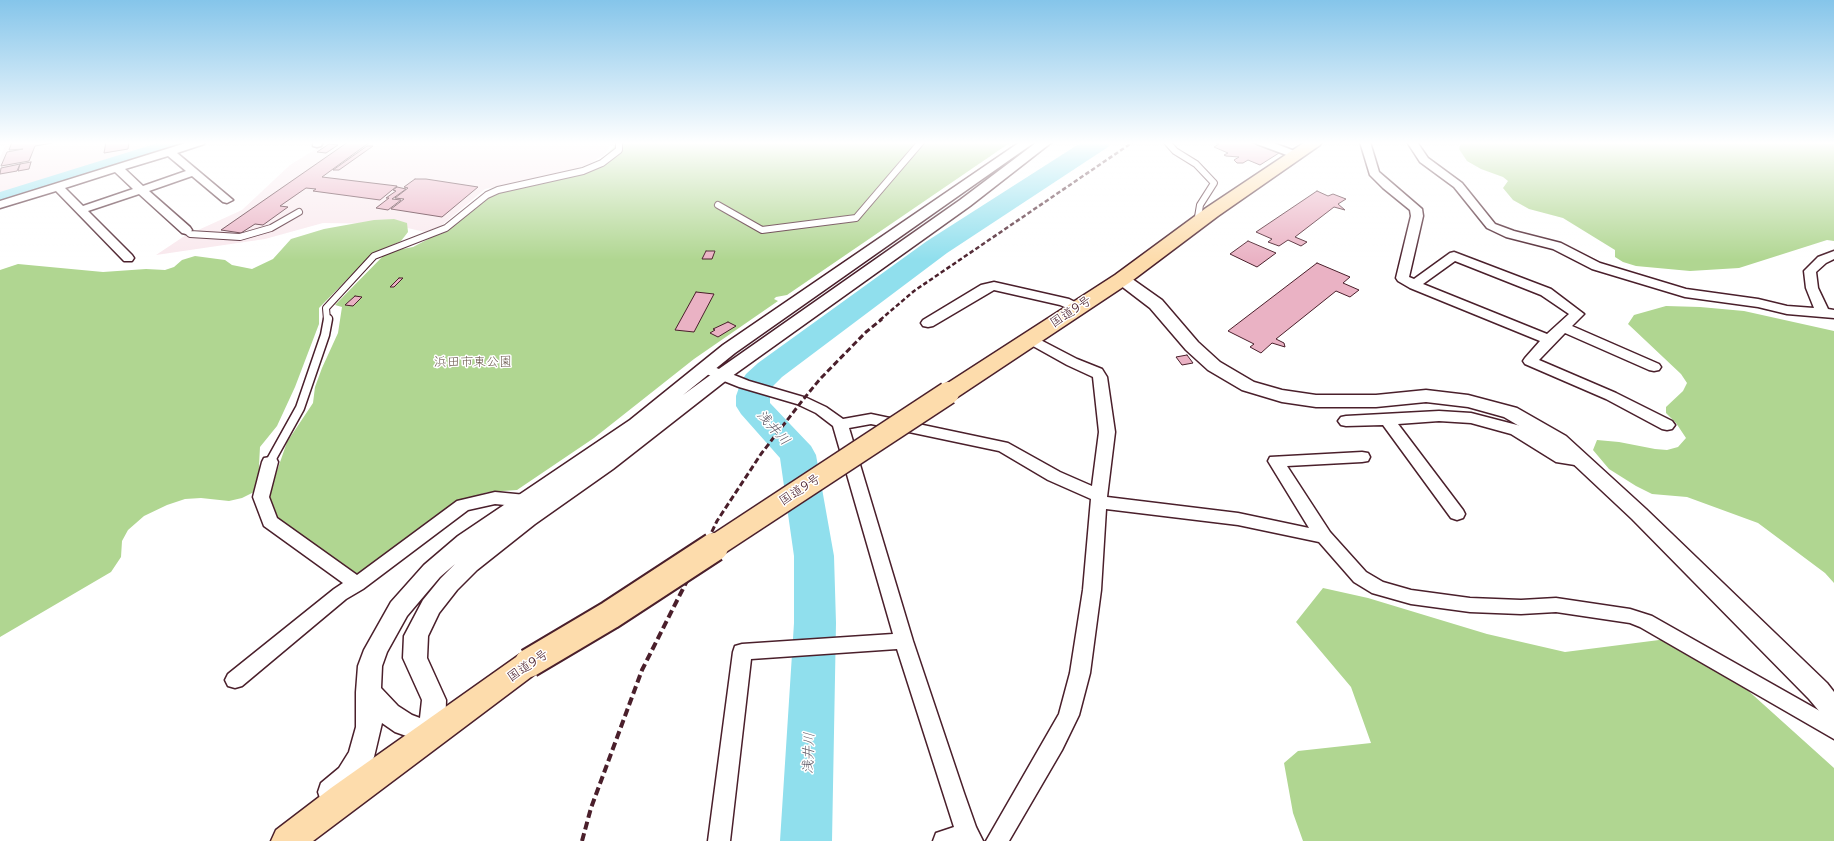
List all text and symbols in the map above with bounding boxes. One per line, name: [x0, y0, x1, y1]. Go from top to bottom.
street label: 国道9号: [1047, 293, 1095, 331]
park label: 浜田市東公園: [434, 354, 512, 370]
water label: 浅井川: [753, 407, 793, 449]
street label: 国道9号: [776, 471, 824, 509]
street label: 国道9号: [504, 647, 552, 685]
water label: 浅井川: [800, 732, 818, 774]

